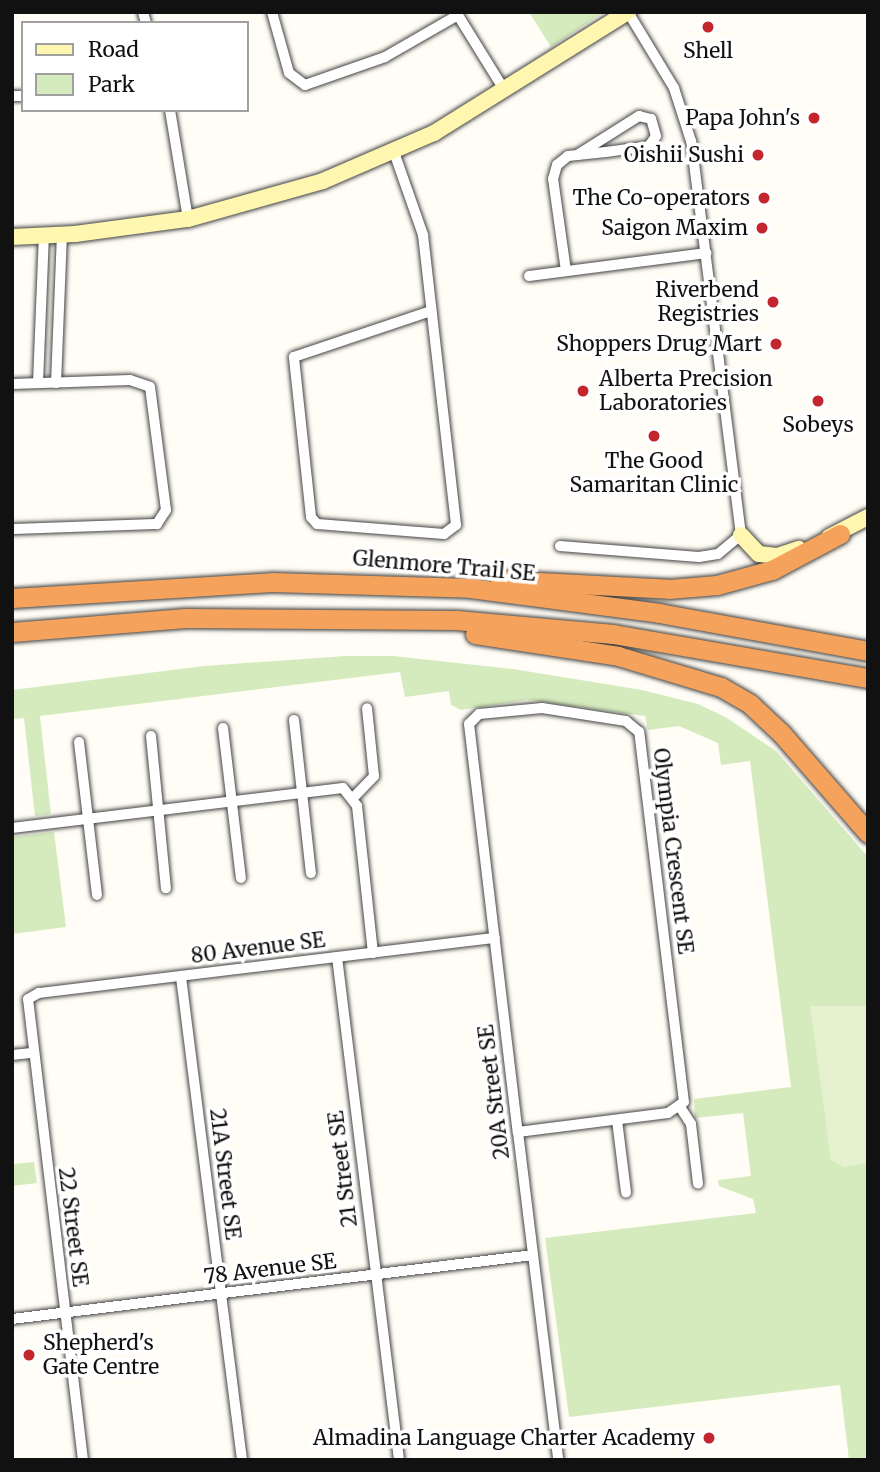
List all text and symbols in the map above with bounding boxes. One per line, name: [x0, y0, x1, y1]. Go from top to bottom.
marker: Shell: [700, 19, 716, 35]
legend: [21, 21, 248, 112]
text: Road: [88, 36, 139, 63]
place label: Shell: [683, 38, 733, 64]
text: Park: [88, 71, 135, 98]
place label: Papa John's: [685, 105, 800, 131]
marker: Papa John's: [806, 110, 822, 126]
place label: Oishii Sushi: [624, 142, 744, 168]
marker: Oishii Sushi: [750, 147, 766, 163]
place label: The Co-operators: [573, 185, 750, 211]
marker: The Co-operators: [756, 190, 772, 206]
place label: Saigon Maxim: [601, 215, 748, 241]
marker: Saigon Maxim: [754, 220, 770, 236]
place label: Riverbend Registries: [655, 277, 759, 327]
marker: Riverbend Registries: [765, 294, 781, 310]
place label: Shoppers Drug Mart: [556, 331, 762, 357]
marker: Shoppers Drug Mart: [768, 336, 784, 352]
place label: Alberta Precision Laboratories: [599, 366, 773, 416]
marker: Alberta Precision Laboratories: [573, 381, 593, 401]
marker: Sobeys: [810, 393, 826, 409]
place label: Sobeys: [782, 412, 854, 438]
marker: The Good Samaritan Clinic: [644, 426, 664, 446]
place label: The Good Samaritan Clinic: [570, 448, 738, 498]
street label: Glenmore Trail SE: [352, 545, 536, 587]
street label: Olympia Crescent SE: [648, 747, 698, 955]
street label: 80 Avenue SE: [189, 927, 327, 969]
street label: 20A Street SE: [473, 1023, 515, 1161]
street label: 21A Street SE: [204, 1107, 246, 1241]
street label: 21 Street SE: [323, 1109, 363, 1229]
street label: 22 Street SE: [53, 1166, 93, 1288]
street label: 78 Avenue SE: [202, 1248, 338, 1290]
place label: Shepherd's Gate Centre: [43, 1330, 159, 1380]
marker: Shepherd's Gate Centre: [21, 1347, 37, 1363]
place label: Almadina Language Charter Academy: [313, 1425, 695, 1451]
marker: Almadina Language Charter Academy: [701, 1430, 717, 1446]

